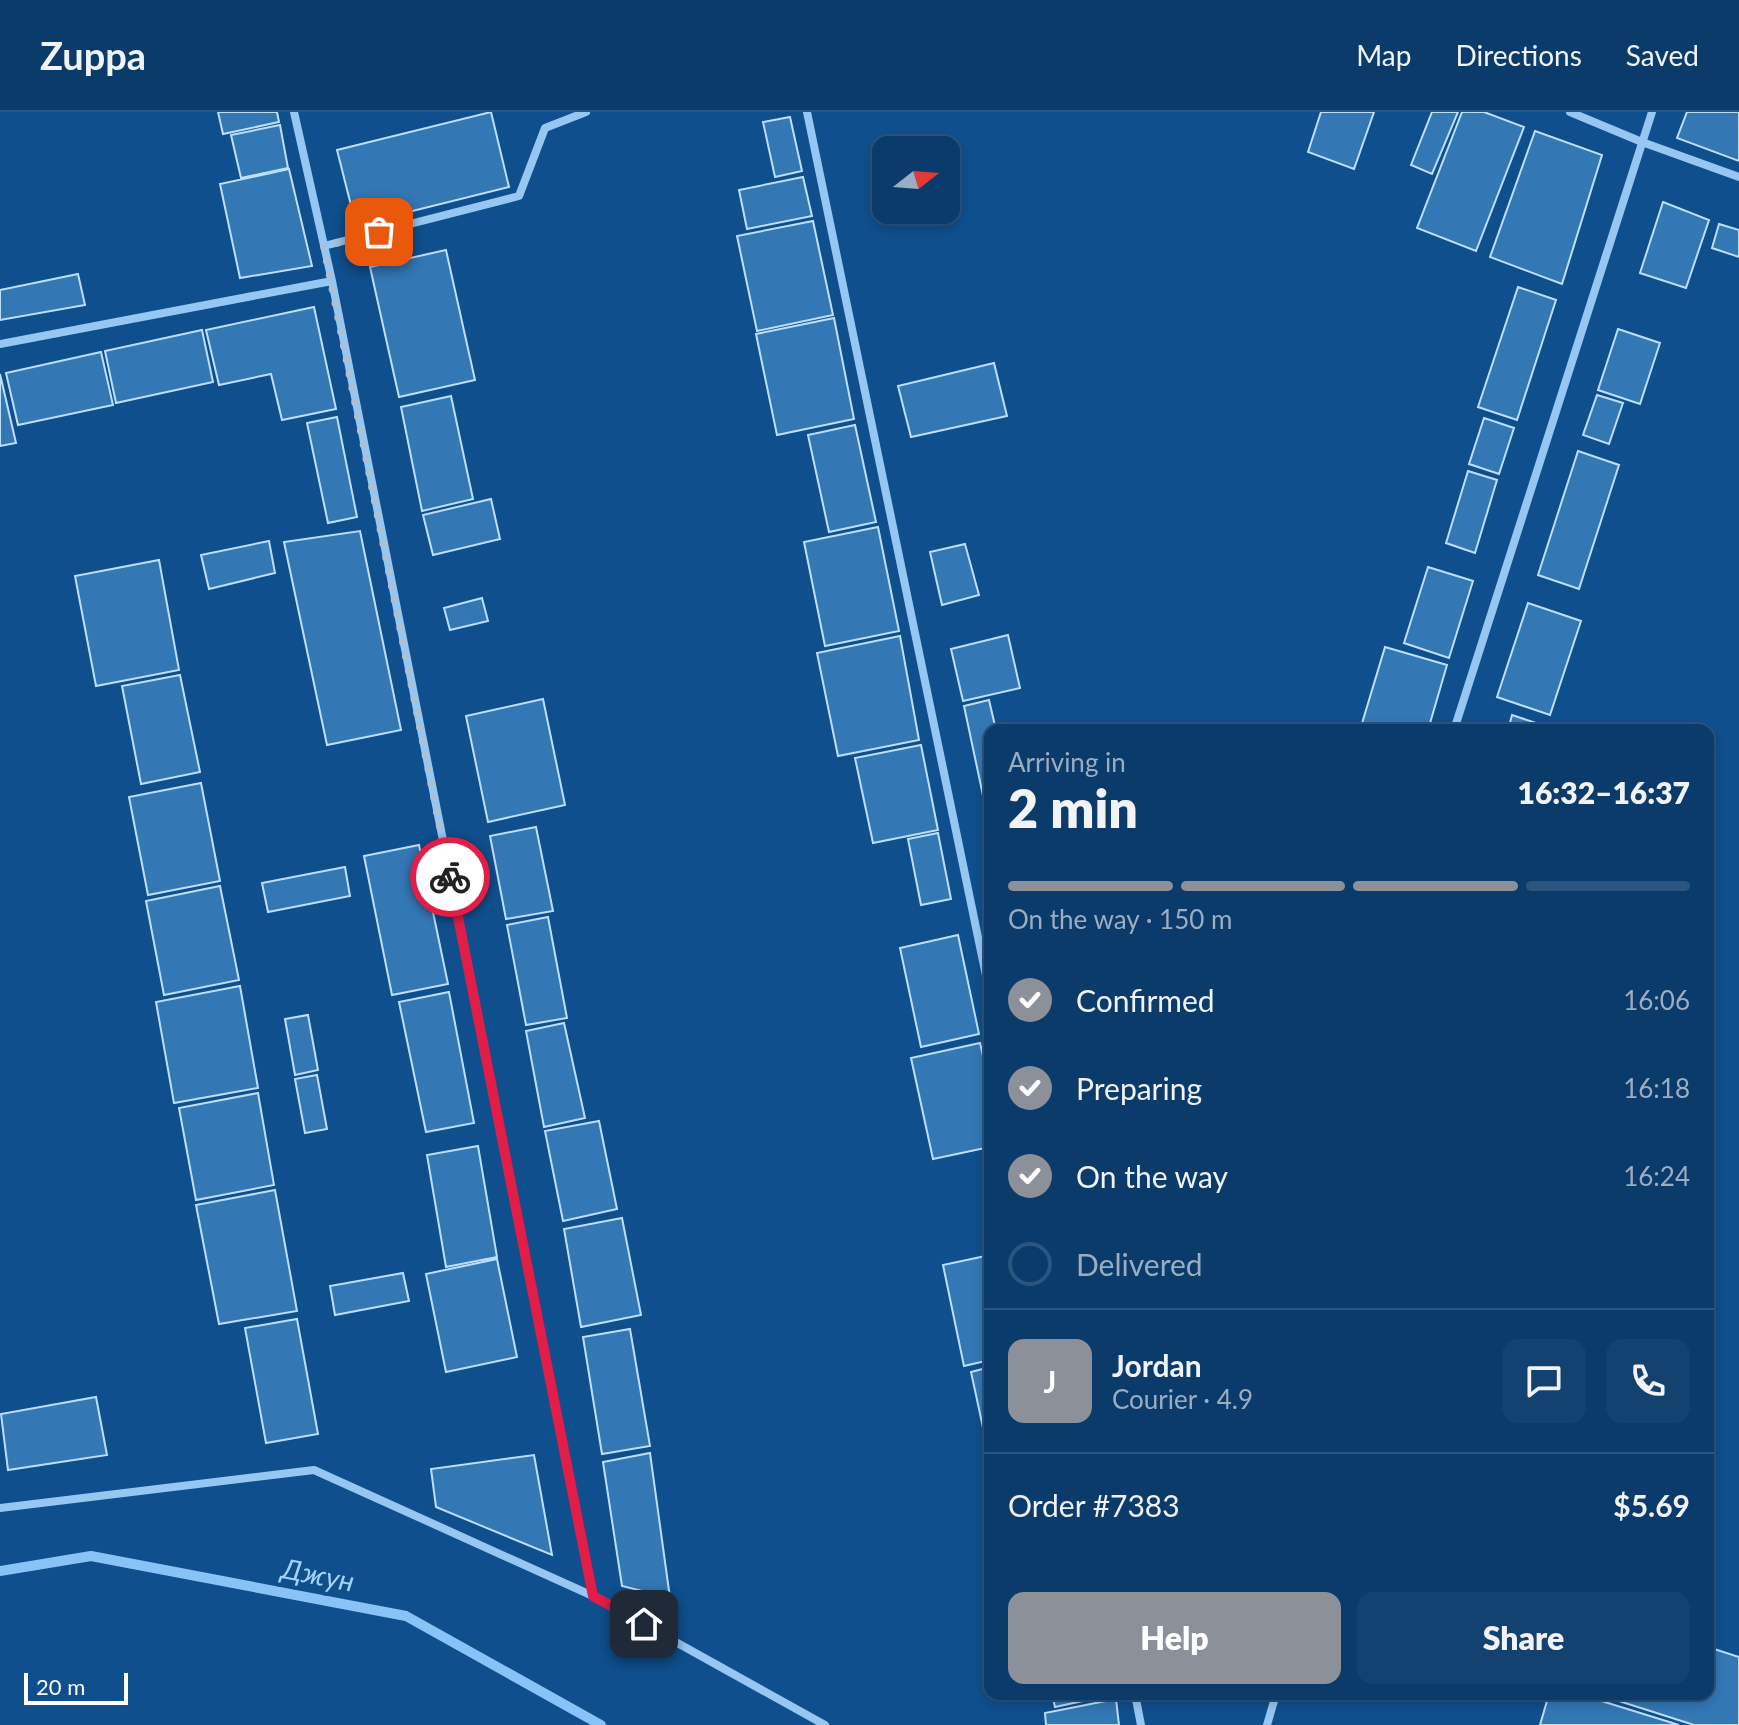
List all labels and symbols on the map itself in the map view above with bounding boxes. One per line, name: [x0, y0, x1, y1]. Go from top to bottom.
north arrow: [872, 136, 960, 224]
pin: [345, 198, 413, 266]
courier: [410, 837, 490, 917]
water label: Джун: [277, 1550, 357, 1598]
pin: [610, 1590, 678, 1658]
scale bar: [24, 1669, 128, 1705]

